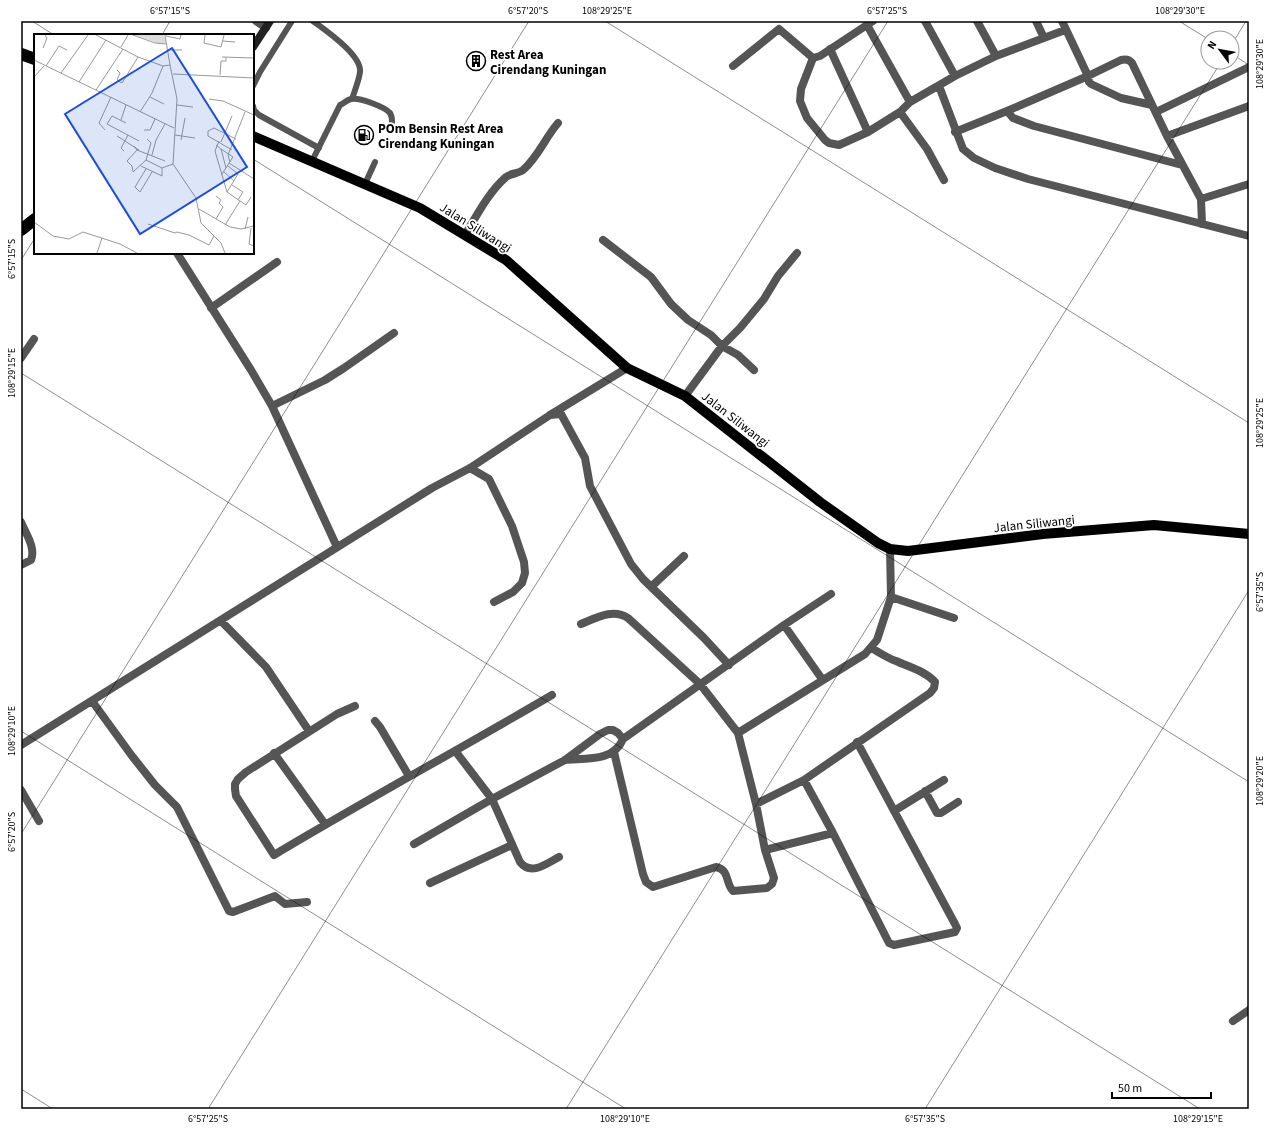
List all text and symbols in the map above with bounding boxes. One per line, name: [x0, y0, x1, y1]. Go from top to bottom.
text: 6°57'15"S: [150, 4, 190, 18]
text: 6°57'20"S: [508, 4, 548, 18]
text: 108°29'25"E: [582, 4, 632, 18]
text: 6°57'25"S: [867, 4, 907, 18]
text: 108°29'30"E: [1155, 4, 1205, 18]
north arrow: [1200, 30, 1240, 70]
inset map: [34, 34, 254, 254]
text: N: [1204, 38, 1220, 52]
text: 108°29'30"E: [1253, 39, 1267, 89]
place label: Rest Area Cirendang Kuningan: [490, 46, 606, 79]
building icon: Rest Area Cirendang Kuningan: [465, 50, 487, 72]
place label: POm Bensin Rest Area Cirendang Kuningan: [378, 120, 504, 153]
fuel station icon: POm Bensin Rest Area Cirendang Kuningan: [353, 124, 375, 146]
street label: Jalan Siliwangi: [436, 199, 515, 257]
text: 6°57'15"S: [5, 239, 19, 279]
text: 108°29'15"E: [5, 348, 19, 398]
street label: Jalan Siliwangi: [698, 388, 773, 452]
text: 108°29'25"E: [1253, 398, 1267, 448]
street label: Jalan Siliwangi: [993, 511, 1076, 537]
text: 6°57'35"S: [1253, 572, 1267, 612]
text: 108°29'10"E: [5, 706, 19, 756]
text: 108°29'20"E: [1253, 756, 1267, 806]
text: 6°57'20"S: [5, 812, 19, 852]
scale bar: [1112, 1074, 1211, 1100]
text: 50 m: [1118, 1080, 1142, 1097]
text: 6°57'25"S: [188, 1112, 228, 1126]
text: 108°29'10"E: [600, 1112, 650, 1126]
text: 6°57'35"S: [905, 1112, 945, 1126]
text: 108°29'15"E: [1173, 1112, 1223, 1126]

